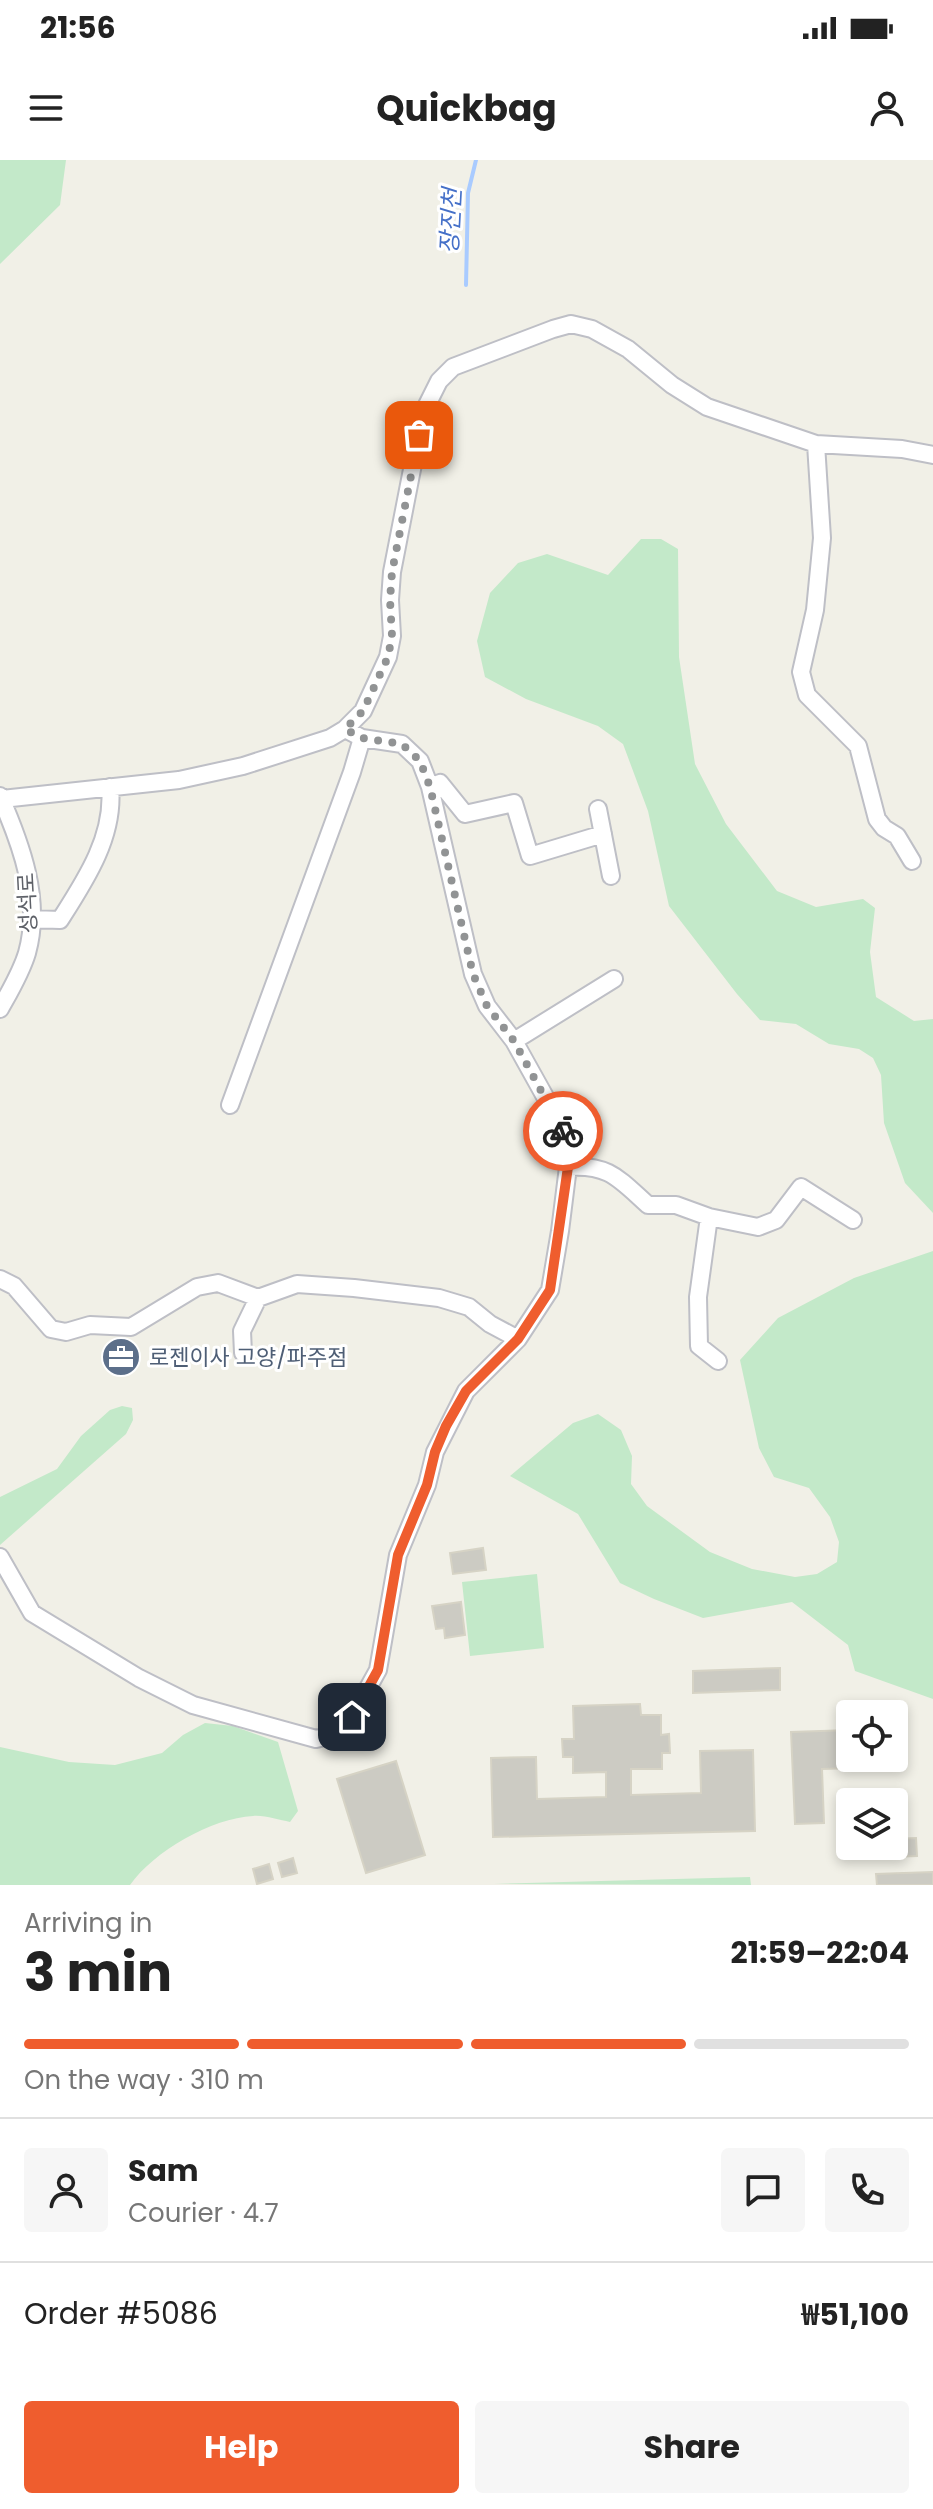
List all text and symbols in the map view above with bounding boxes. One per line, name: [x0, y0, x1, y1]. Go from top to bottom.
text: 21:56: [40, 6, 116, 49]
text: Quickbag: [376, 83, 557, 134]
icon: menu: [24, 86, 68, 130]
icon: person: [865, 86, 909, 130]
water label: 장진천: [432, 184, 469, 255]
pin: [385, 401, 453, 469]
icon: bag: [397, 413, 441, 457]
street label: 성석로: [10, 872, 45, 934]
courier: [523, 1091, 603, 1171]
icon: bike: [541, 1109, 585, 1153]
office icon: 로젠이사 고양/파주점: [100, 1336, 142, 1378]
place label: 로젠이사 고양/파주점: [149, 1342, 348, 1373]
pin: [318, 1683, 386, 1751]
icon: home: [330, 1695, 374, 1739]
map controls: [836, 1700, 908, 1860]
button: locate: [836, 1700, 908, 1772]
button: layers: [836, 1788, 908, 1860]
text: Arriving in: [24, 1905, 153, 1941]
text: 21:59–22:04: [731, 1931, 909, 1974]
text: 3 min: [24, 1936, 172, 2009]
text: On the way · 310 m: [24, 2062, 264, 2098]
button: person: [24, 2148, 108, 2232]
button: chat: [721, 2148, 805, 2232]
button: phone: [825, 2148, 909, 2232]
text: Sam: [128, 2149, 199, 2192]
text: Courier · 4.7: [128, 2195, 279, 2231]
text: Order #5086: [24, 2292, 218, 2335]
text: ₩51,100: [802, 2293, 909, 2336]
button: Help: [24, 2401, 459, 2493]
button: Share: [475, 2401, 909, 2493]

